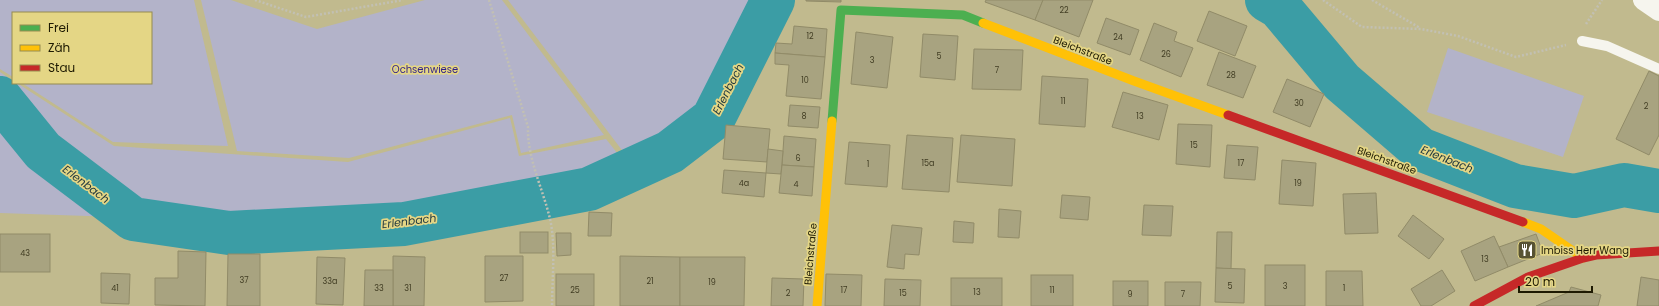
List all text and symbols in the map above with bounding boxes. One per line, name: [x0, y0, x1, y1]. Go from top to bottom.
house number: 22: [1059, 5, 1069, 16]
legend: [12, 12, 152, 84]
text: Frei: [48, 19, 69, 36]
house number: 12: [806, 31, 814, 42]
street label: Bleichstraße: [1051, 32, 1114, 69]
house number: 24: [1113, 32, 1123, 43]
text: Zäh: [48, 39, 70, 56]
house number: 26: [1161, 49, 1171, 60]
house number: 5: [936, 51, 942, 62]
house number: 3: [870, 55, 875, 66]
text: Stau: [48, 59, 75, 76]
water label: Erlenbach: [708, 61, 748, 117]
park label: Ochsenwiese: [392, 62, 458, 77]
house number: 7: [995, 65, 1000, 76]
house number: 28: [1226, 70, 1236, 81]
house number: 10: [801, 75, 809, 86]
house number: 11: [1060, 96, 1066, 107]
house number: 30: [1294, 98, 1304, 109]
house number: 2: [1644, 101, 1649, 112]
house number: 8: [801, 111, 807, 122]
house number: 13: [1136, 111, 1144, 122]
house number: 15: [1190, 140, 1198, 151]
water label: Erlenbach: [1419, 141, 1475, 177]
street label: Bleichstraße: [1355, 143, 1419, 178]
house number: 6: [795, 153, 801, 164]
house number: 15a: [922, 158, 935, 169]
house number: 17: [1238, 158, 1245, 169]
house number: 1: [867, 159, 869, 170]
water label: Erlenbach: [59, 161, 113, 207]
house number: 4a: [739, 178, 749, 189]
house number: 19: [1294, 178, 1302, 189]
house number: 4: [793, 179, 799, 190]
water label: Erlenbach: [381, 210, 437, 232]
street label: Bleichstraße: [800, 222, 821, 286]
restaurant icon: Imbiss Herr Wang: [1516, 239, 1538, 261]
place label: Imbiss Herr Wang: [1541, 243, 1629, 258]
house number: 43: [20, 248, 30, 259]
house number: 13: [1481, 254, 1489, 265]
scale bar: [1519, 268, 1592, 294]
house number: 27: [500, 273, 509, 284]
text: 20 m: [1525, 273, 1555, 290]
house number: 37: [239, 275, 249, 286]
house number: 33a: [323, 276, 337, 287]
house number: 21: [646, 276, 654, 287]
house number: 19: [708, 277, 716, 288]
house number: 5: [1227, 281, 1233, 292]
house number: 3: [1283, 281, 1288, 292]
house number: 41: [111, 283, 119, 294]
house number: 33: [374, 283, 384, 294]
house number: 31: [404, 283, 412, 294]
house number: 1: [1343, 283, 1345, 294]
house number: 25: [570, 285, 580, 296]
house number: 17: [841, 285, 848, 296]
house number: 11: [1049, 285, 1055, 296]
house number: 13: [973, 287, 981, 298]
house number: 2: [786, 288, 791, 299]
house number: 15: [899, 288, 907, 299]
house number: 9: [1127, 289, 1133, 300]
house number: 7: [1181, 289, 1186, 300]

